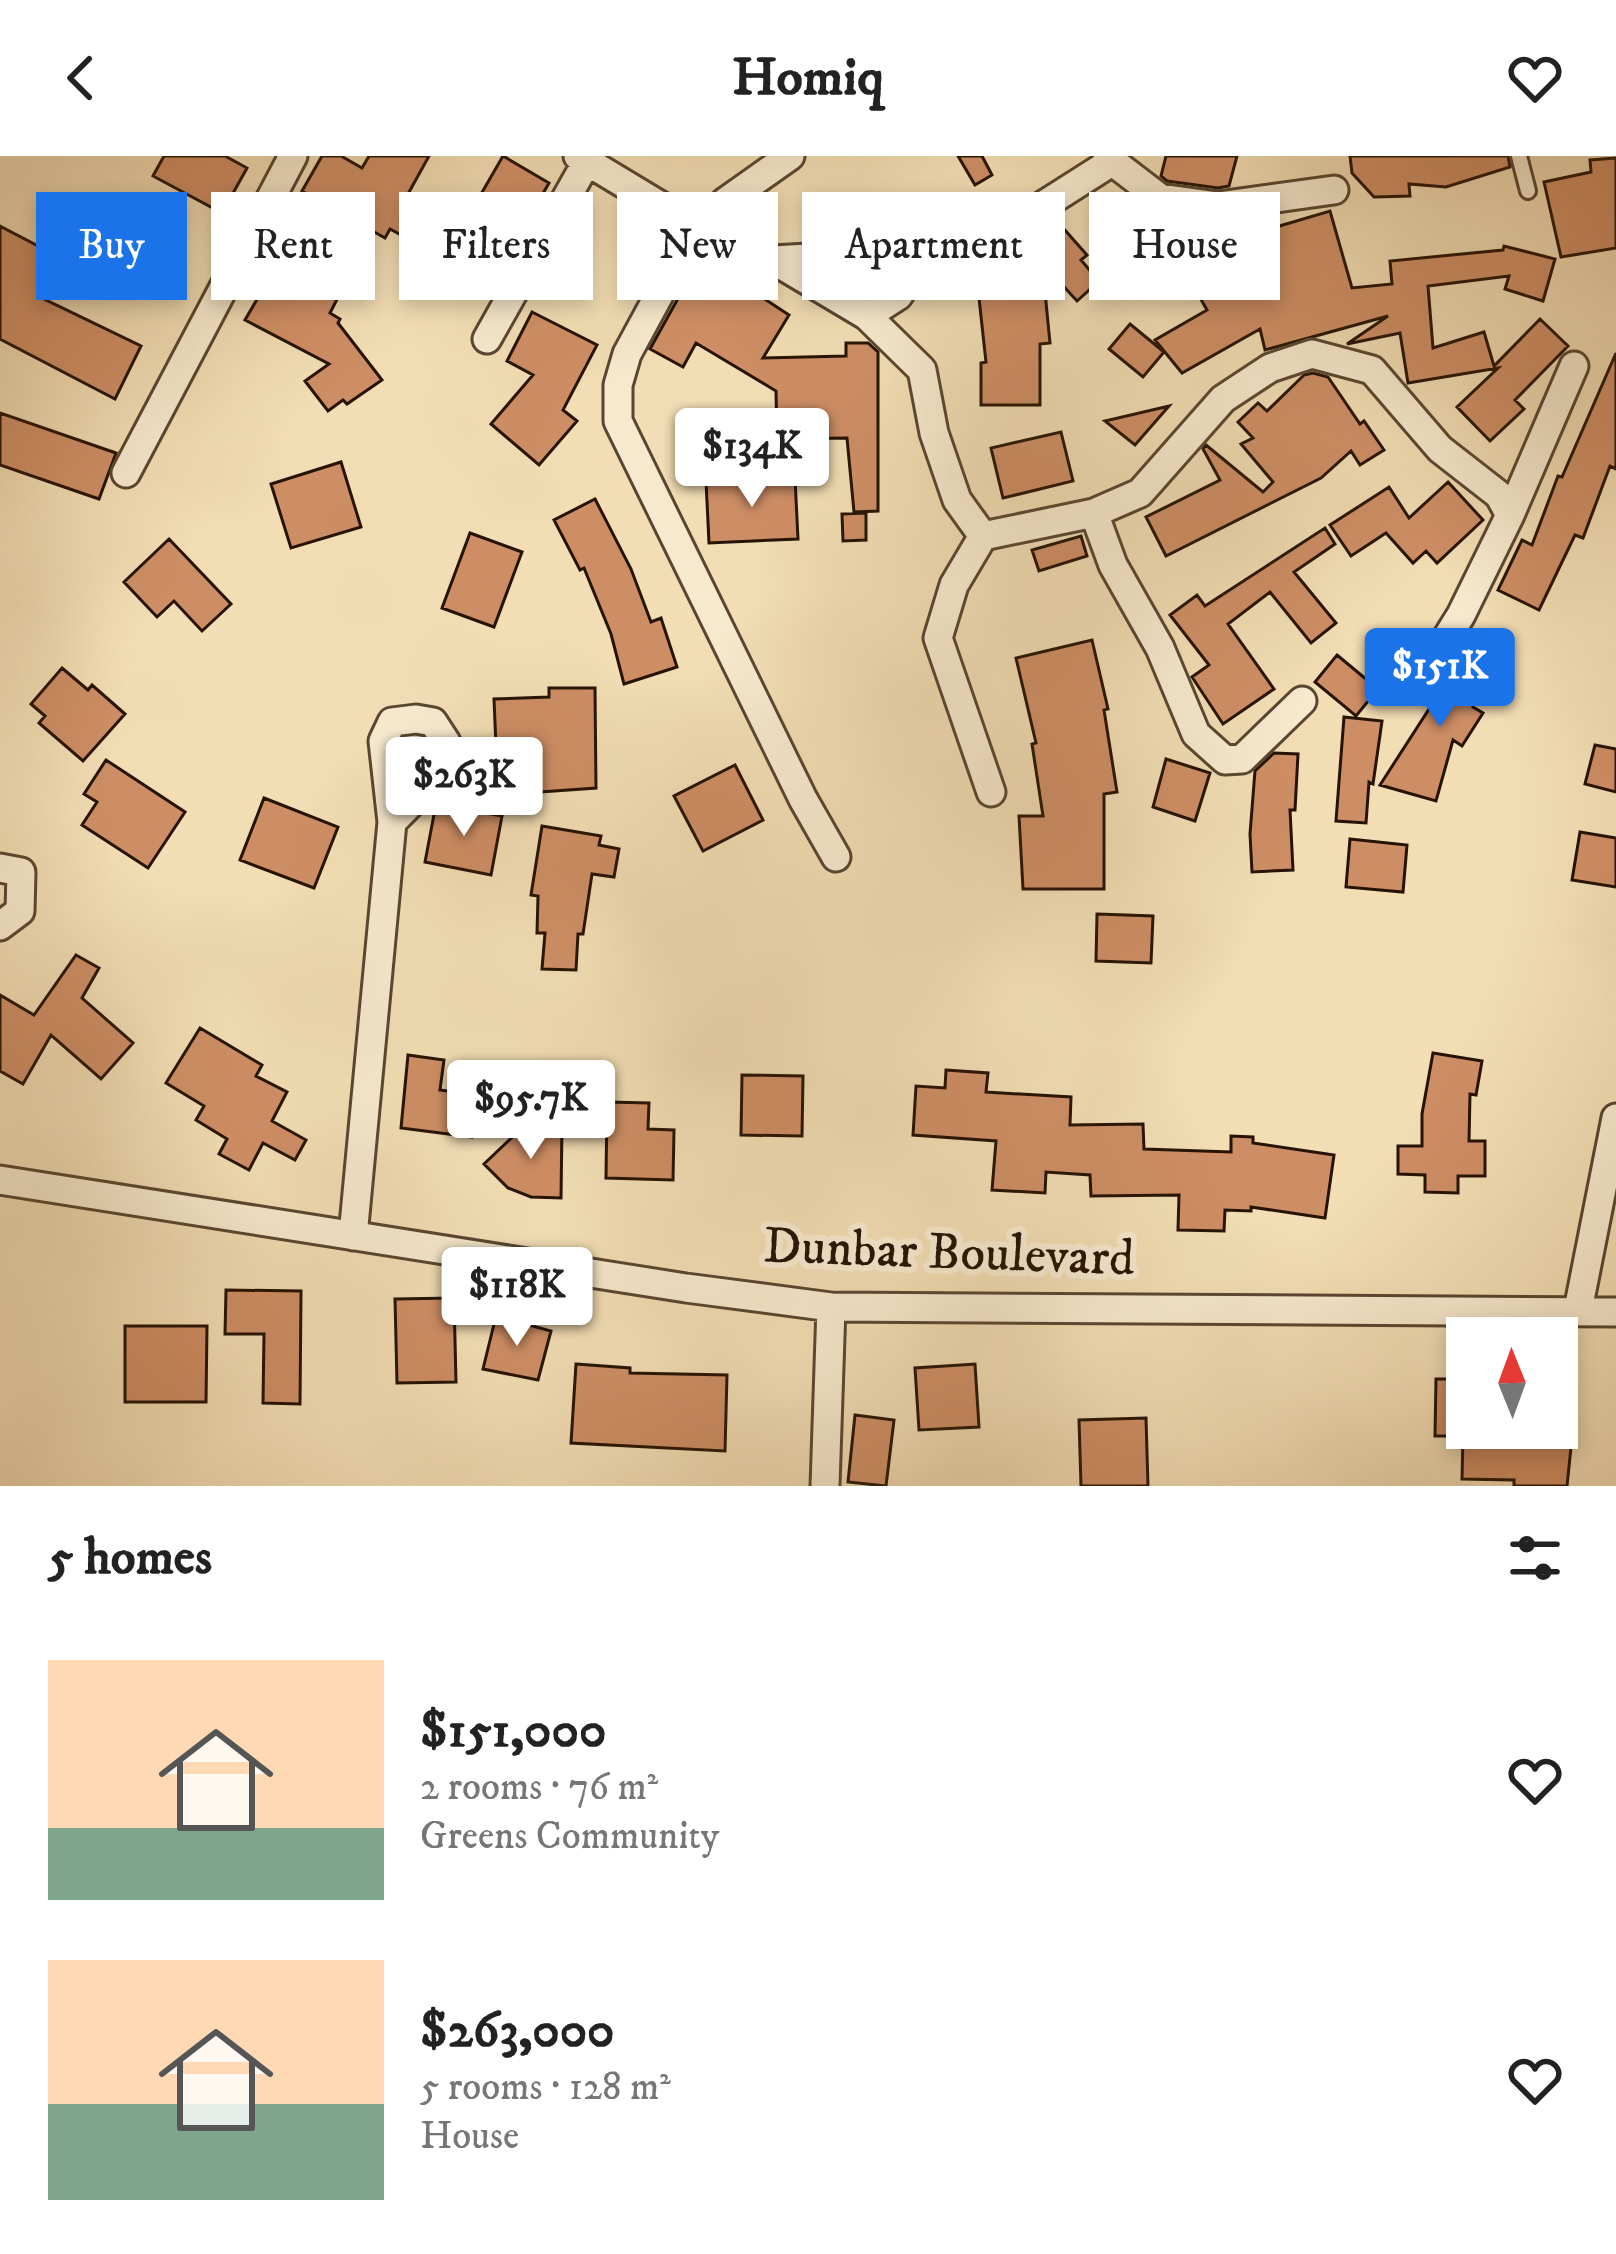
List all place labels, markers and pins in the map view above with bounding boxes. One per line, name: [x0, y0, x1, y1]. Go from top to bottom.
pin: $134K: [668, 408, 836, 510]
pin: $151K: [1356, 628, 1524, 730]
pin: $263K: [380, 737, 548, 839]
pin: $95.7K: [433, 1060, 629, 1162]
pin: $118K: [433, 1247, 601, 1349]

